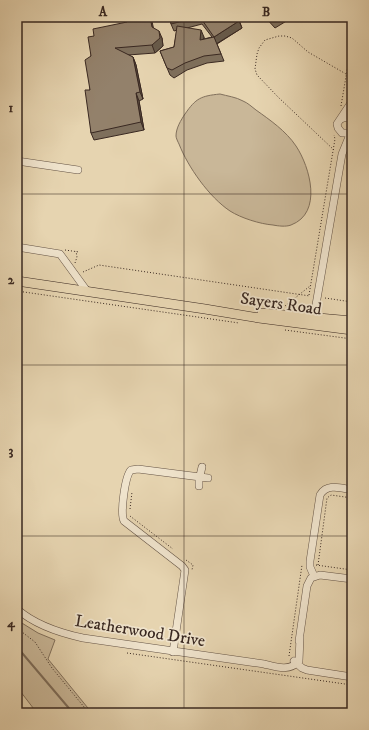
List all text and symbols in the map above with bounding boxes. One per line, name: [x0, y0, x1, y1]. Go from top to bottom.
text: A: [98, 4, 108, 20]
text: B: [262, 4, 270, 20]
text: 1: [9, 100, 14, 116]
text: 2: [8, 272, 15, 288]
street label: Sayers Road: [239, 287, 324, 321]
text: 3: [9, 443, 14, 459]
street label: Leatherwood Drive: [73, 610, 207, 652]
text: 4: [6, 615, 15, 632]

